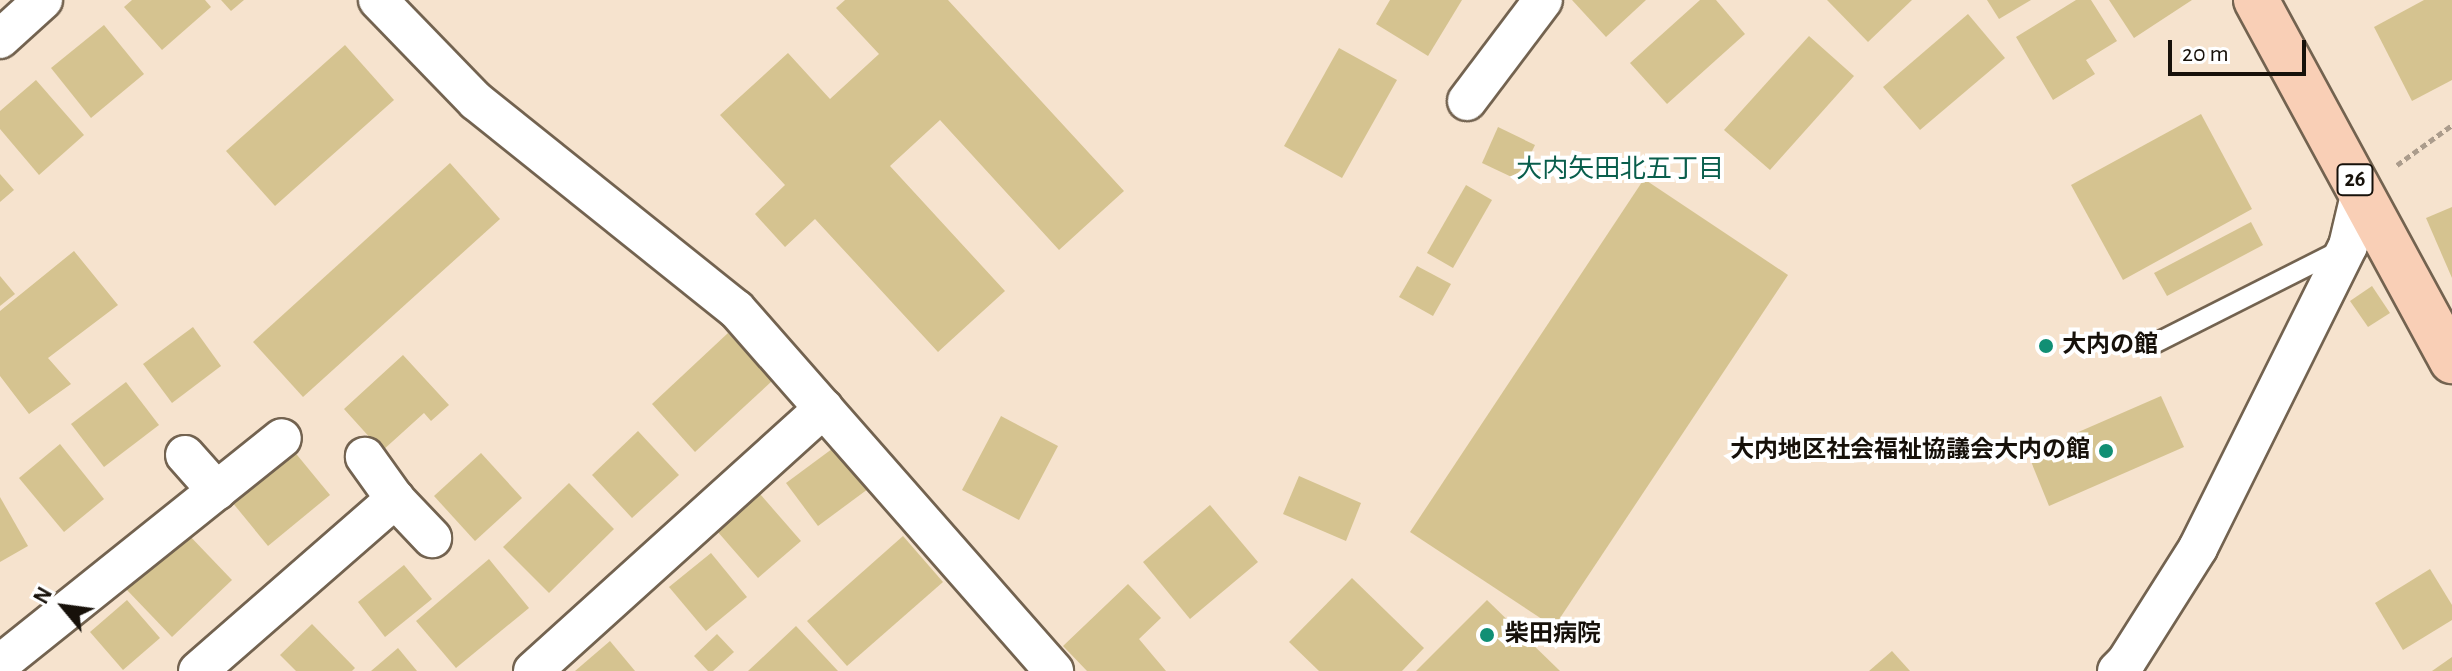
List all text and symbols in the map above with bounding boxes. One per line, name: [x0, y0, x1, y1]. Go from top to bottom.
scale bar: [2172, 24, 2310, 74]
text: 20 m: [2182, 42, 2229, 66]
district label: 大内矢田北五丁目: [1516, 154, 1724, 186]
road number: 26: [2335, 162, 2375, 198]
place label: 大内の館: [2062, 332, 2158, 360]
marker: 大内の館: [2037, 337, 2055, 355]
place label: 大内地区社会福祉協議会大内の館: [1730, 437, 2090, 465]
marker: 大内地区社会福祉協議会大内の館: [2097, 442, 2115, 460]
north arrow: [24, 567, 104, 647]
text: N: [30, 583, 56, 607]
place label: 柴田病院: [1505, 621, 1601, 649]
marker: 柴田病院: [1476, 624, 1498, 646]

